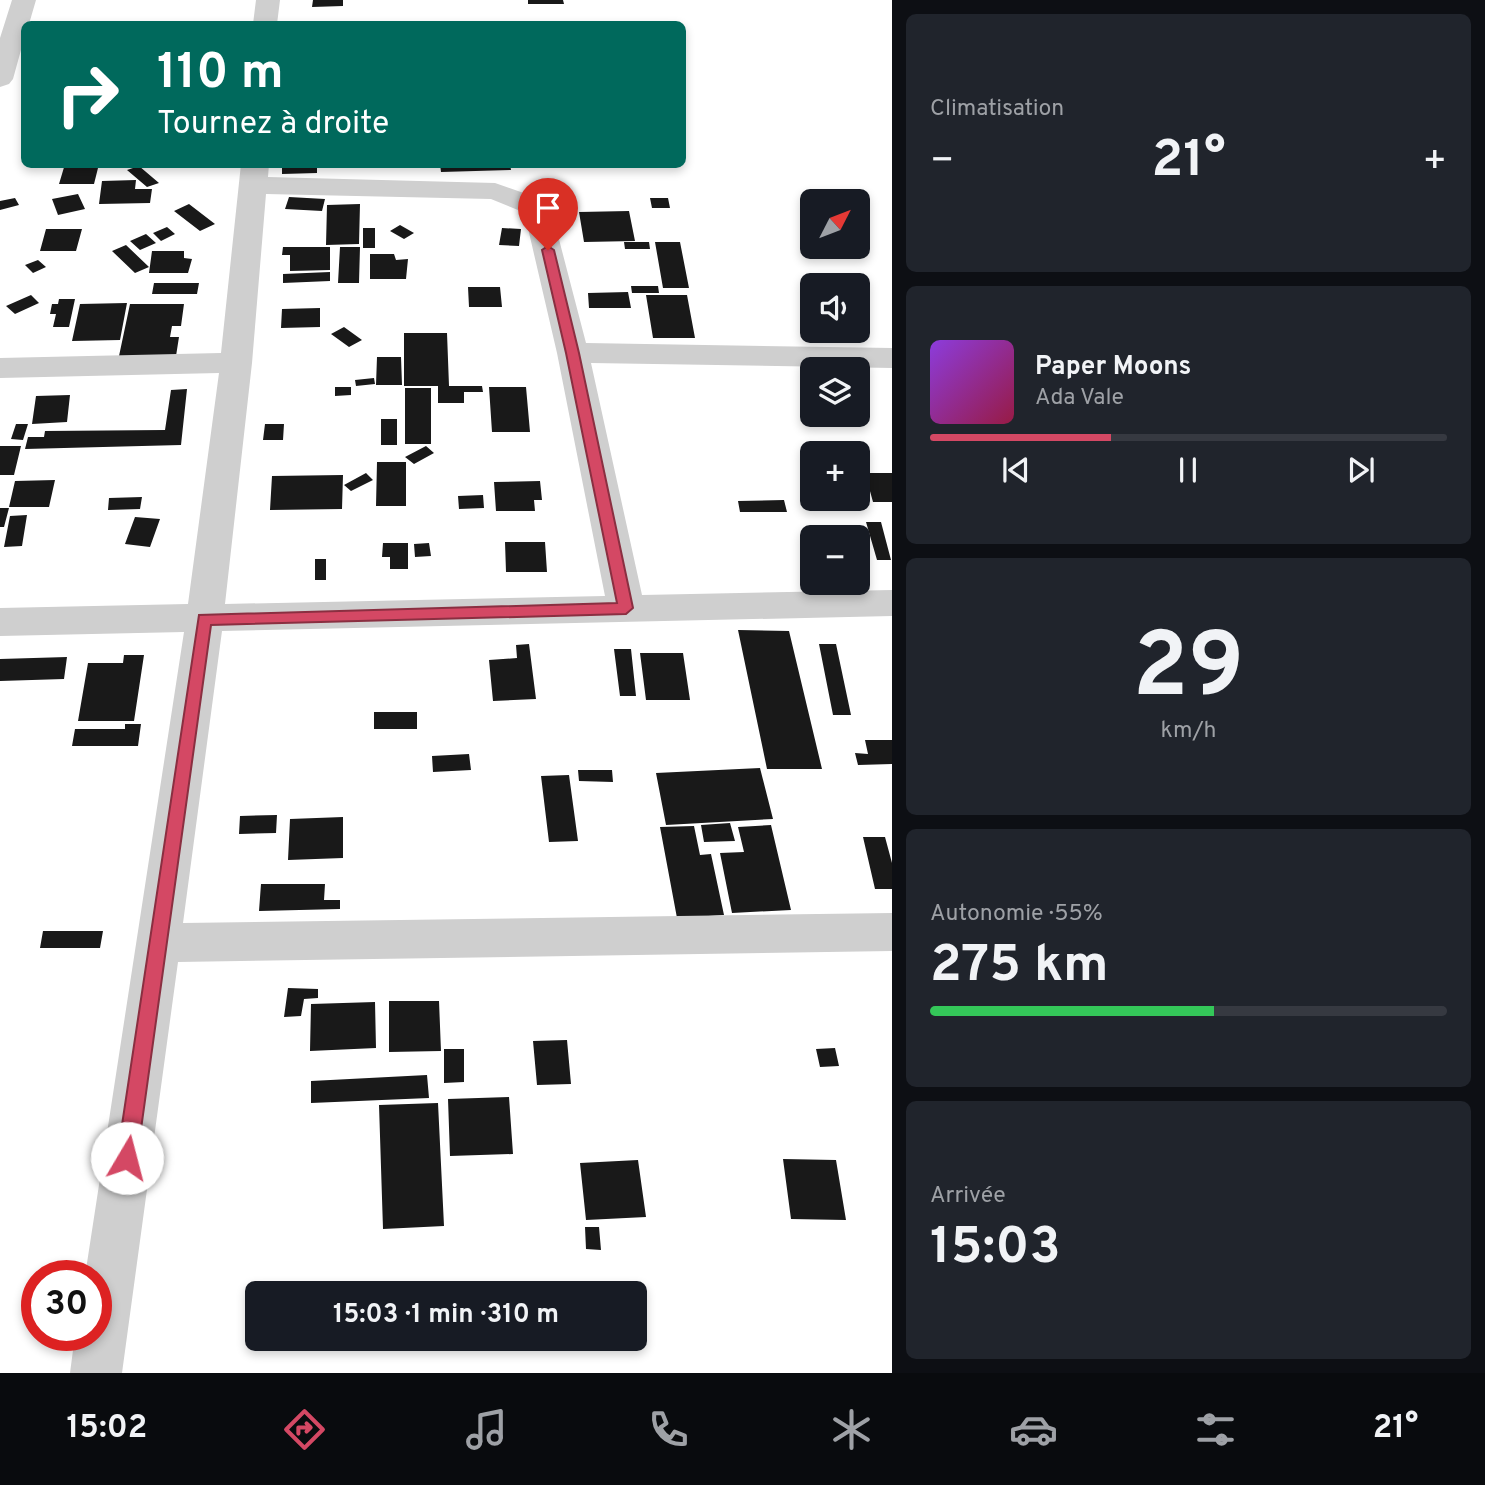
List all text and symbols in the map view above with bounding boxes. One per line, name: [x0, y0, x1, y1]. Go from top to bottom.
text: 110 m: [157, 44, 284, 106]
icon: right: [42, 49, 133, 140]
text: Climatisation: [930, 95, 1064, 124]
text: Tournez à droite: [157, 105, 389, 145]
text: 21°: [1151, 129, 1226, 195]
text: −: [930, 138, 955, 187]
text: +: [1422, 138, 1447, 187]
pin: [518, 178, 578, 250]
icon: arrive: [529, 189, 567, 227]
north arrow: [800, 189, 870, 259]
map controls: [800, 189, 870, 595]
button: sound: [800, 273, 870, 343]
text: Paper Moons: [1035, 351, 1191, 384]
button: layers: [800, 357, 870, 427]
text: Ada Vale: [1035, 384, 1124, 413]
button: +: [800, 441, 870, 511]
icon: previous: [997, 451, 1035, 489]
icon: pause: [1169, 451, 1207, 489]
icon: next: [1342, 451, 1380, 489]
button: −: [800, 525, 870, 595]
text: 29: [1133, 614, 1244, 729]
text: km/h: [1161, 717, 1216, 746]
text: Autonomie · 55%: [930, 900, 1103, 929]
text: 275 km: [930, 934, 1109, 1000]
position arrow: [90, 1121, 164, 1195]
text: Arrivée: [930, 1182, 1006, 1211]
text: 15:03: [930, 1216, 1061, 1282]
speed limit sign: 30: [21, 1260, 112, 1351]
text: 15:03 · 1 min · 310 m: [333, 1299, 559, 1332]
icon: directions: [280, 1405, 329, 1454]
icon: music: [462, 1405, 511, 1454]
icon: phone: [644, 1405, 693, 1454]
icon: climate: [827, 1405, 876, 1454]
icon: car: [1009, 1405, 1058, 1454]
icon: filters: [1191, 1405, 1240, 1454]
text: 15:02: [67, 1409, 147, 1449]
text: 21°: [1373, 1409, 1418, 1449]

